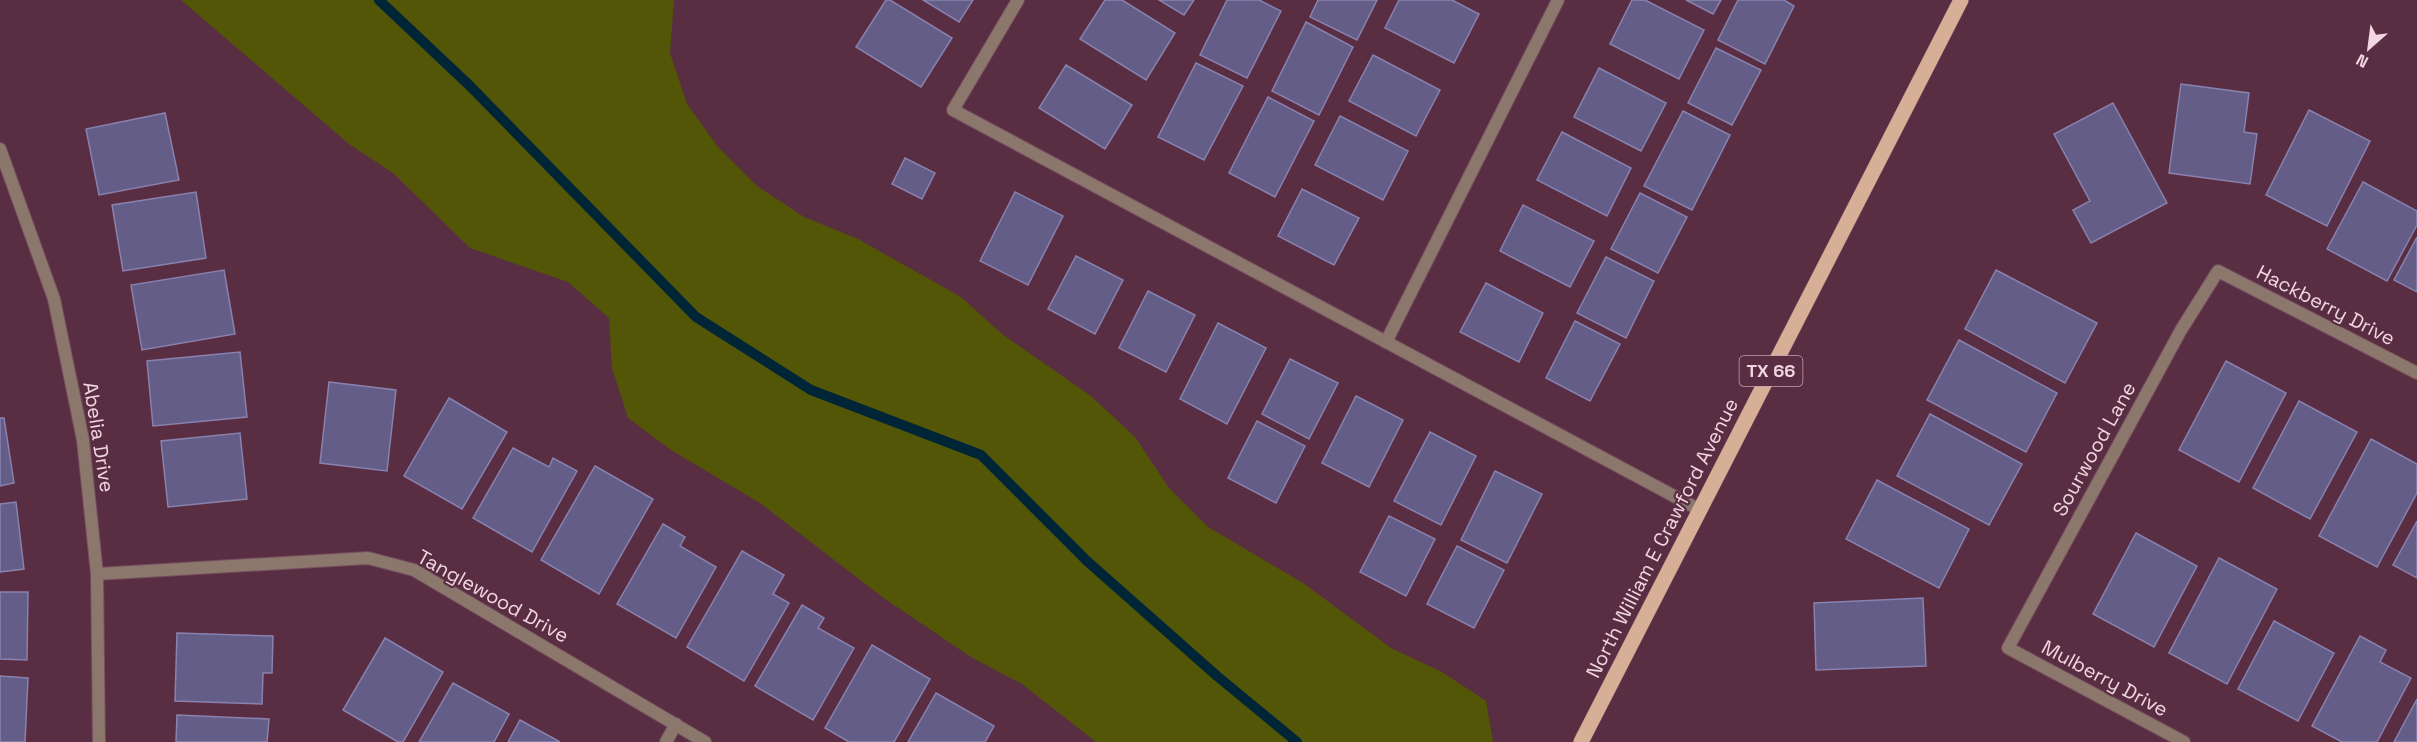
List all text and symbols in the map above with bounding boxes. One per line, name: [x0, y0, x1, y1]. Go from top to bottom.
north arrow: [2339, 18, 2399, 78]
text: N: [2353, 49, 2372, 73]
street label: Hackberry Drive: [2252, 259, 2400, 351]
road number: TX 66: [1740, 356, 1802, 386]
street label: Sourwood Lane: [2046, 377, 2142, 521]
street label: Abelia Drive: [77, 380, 121, 494]
street label: North William E Crawford Avenue: [1580, 394, 1744, 682]
street label: Tanglewood Drive: [413, 544, 573, 648]
street label: Mulberry Drive: [2037, 634, 2173, 722]

